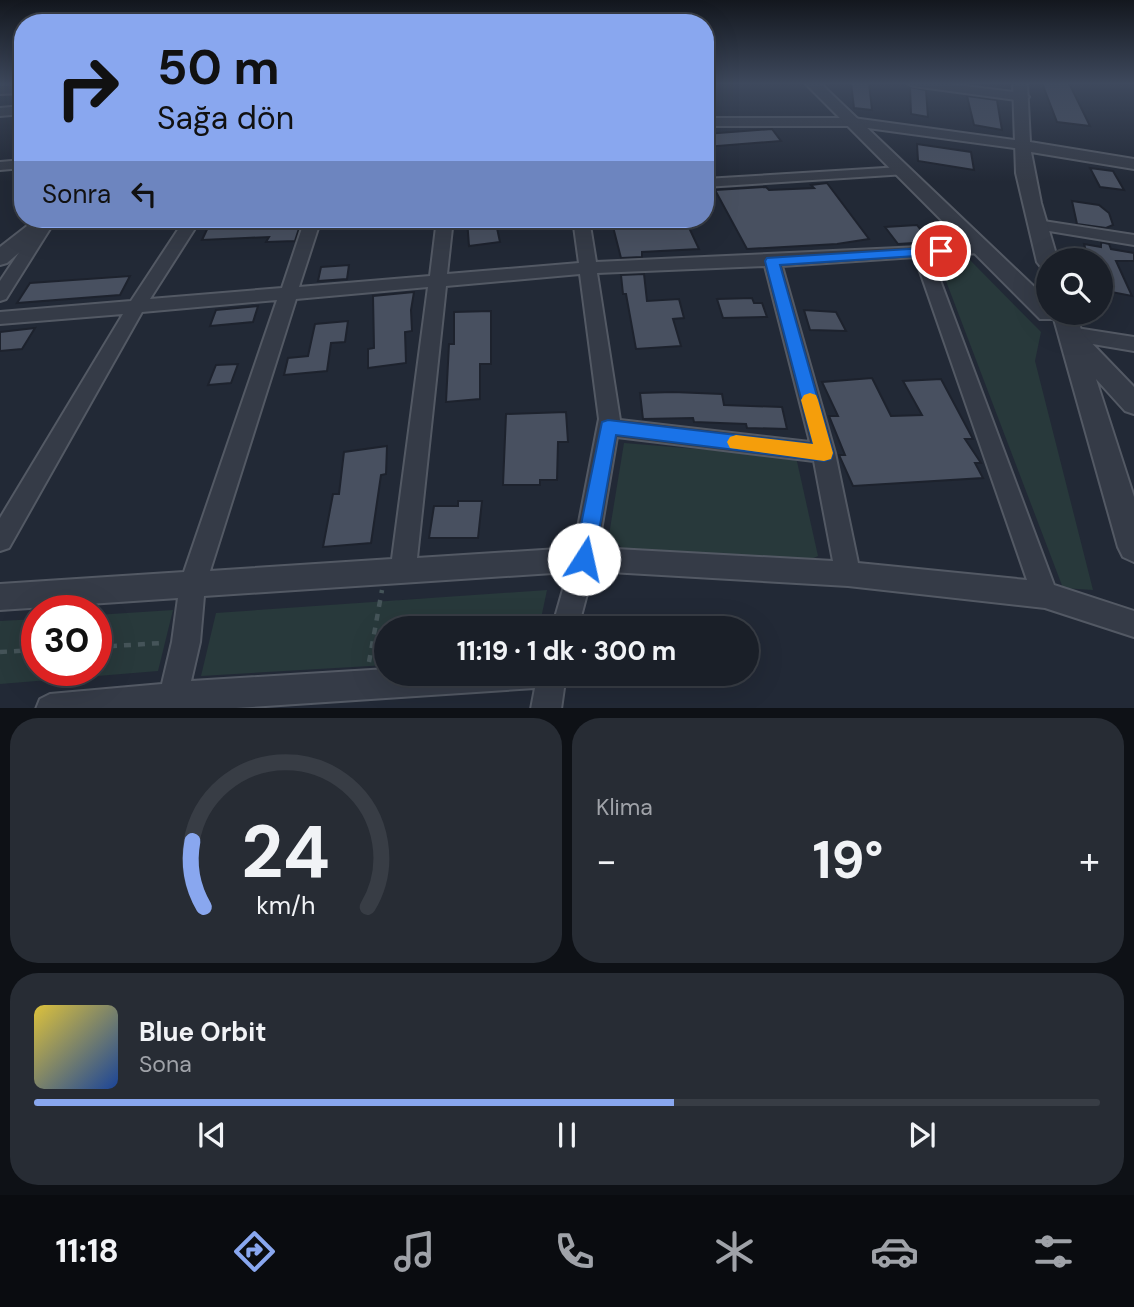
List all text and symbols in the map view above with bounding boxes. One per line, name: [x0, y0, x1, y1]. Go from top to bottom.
text: 50 m: [157, 35, 280, 99]
icon: right: [42, 42, 133, 133]
text: Sağa dön: [157, 97, 294, 139]
icon: left: [125, 175, 163, 213]
text: Sonra: [42, 177, 111, 211]
pin: [911, 221, 971, 281]
icon: arrive: [922, 232, 960, 270]
map controls: [1036, 248, 1113, 325]
button: search: [1036, 248, 1113, 325]
position arrow: [547, 522, 621, 596]
speed limit sign: 30: [21, 595, 112, 686]
text: 11:19 · 1 dk · 300 m: [457, 634, 676, 668]
text: Klima: [596, 792, 653, 822]
text: 24: [242, 805, 330, 900]
text: 19°: [813, 826, 883, 894]
text: −: [596, 836, 617, 886]
text: +: [1079, 836, 1100, 886]
text: km/h: [256, 888, 316, 921]
text: Blue Orbit: [139, 1015, 267, 1049]
text: Sona: [139, 1049, 192, 1079]
icon: previous: [193, 1116, 231, 1154]
icon: pause: [548, 1116, 586, 1154]
icon: next: [903, 1116, 941, 1154]
icon: directions: [230, 1227, 279, 1276]
icon: music: [390, 1227, 439, 1276]
icon: phone: [550, 1227, 599, 1276]
icon: climate: [710, 1227, 759, 1276]
icon: car: [870, 1227, 919, 1276]
icon: filters: [1029, 1227, 1078, 1276]
text: 11:18: [55, 1230, 119, 1272]

